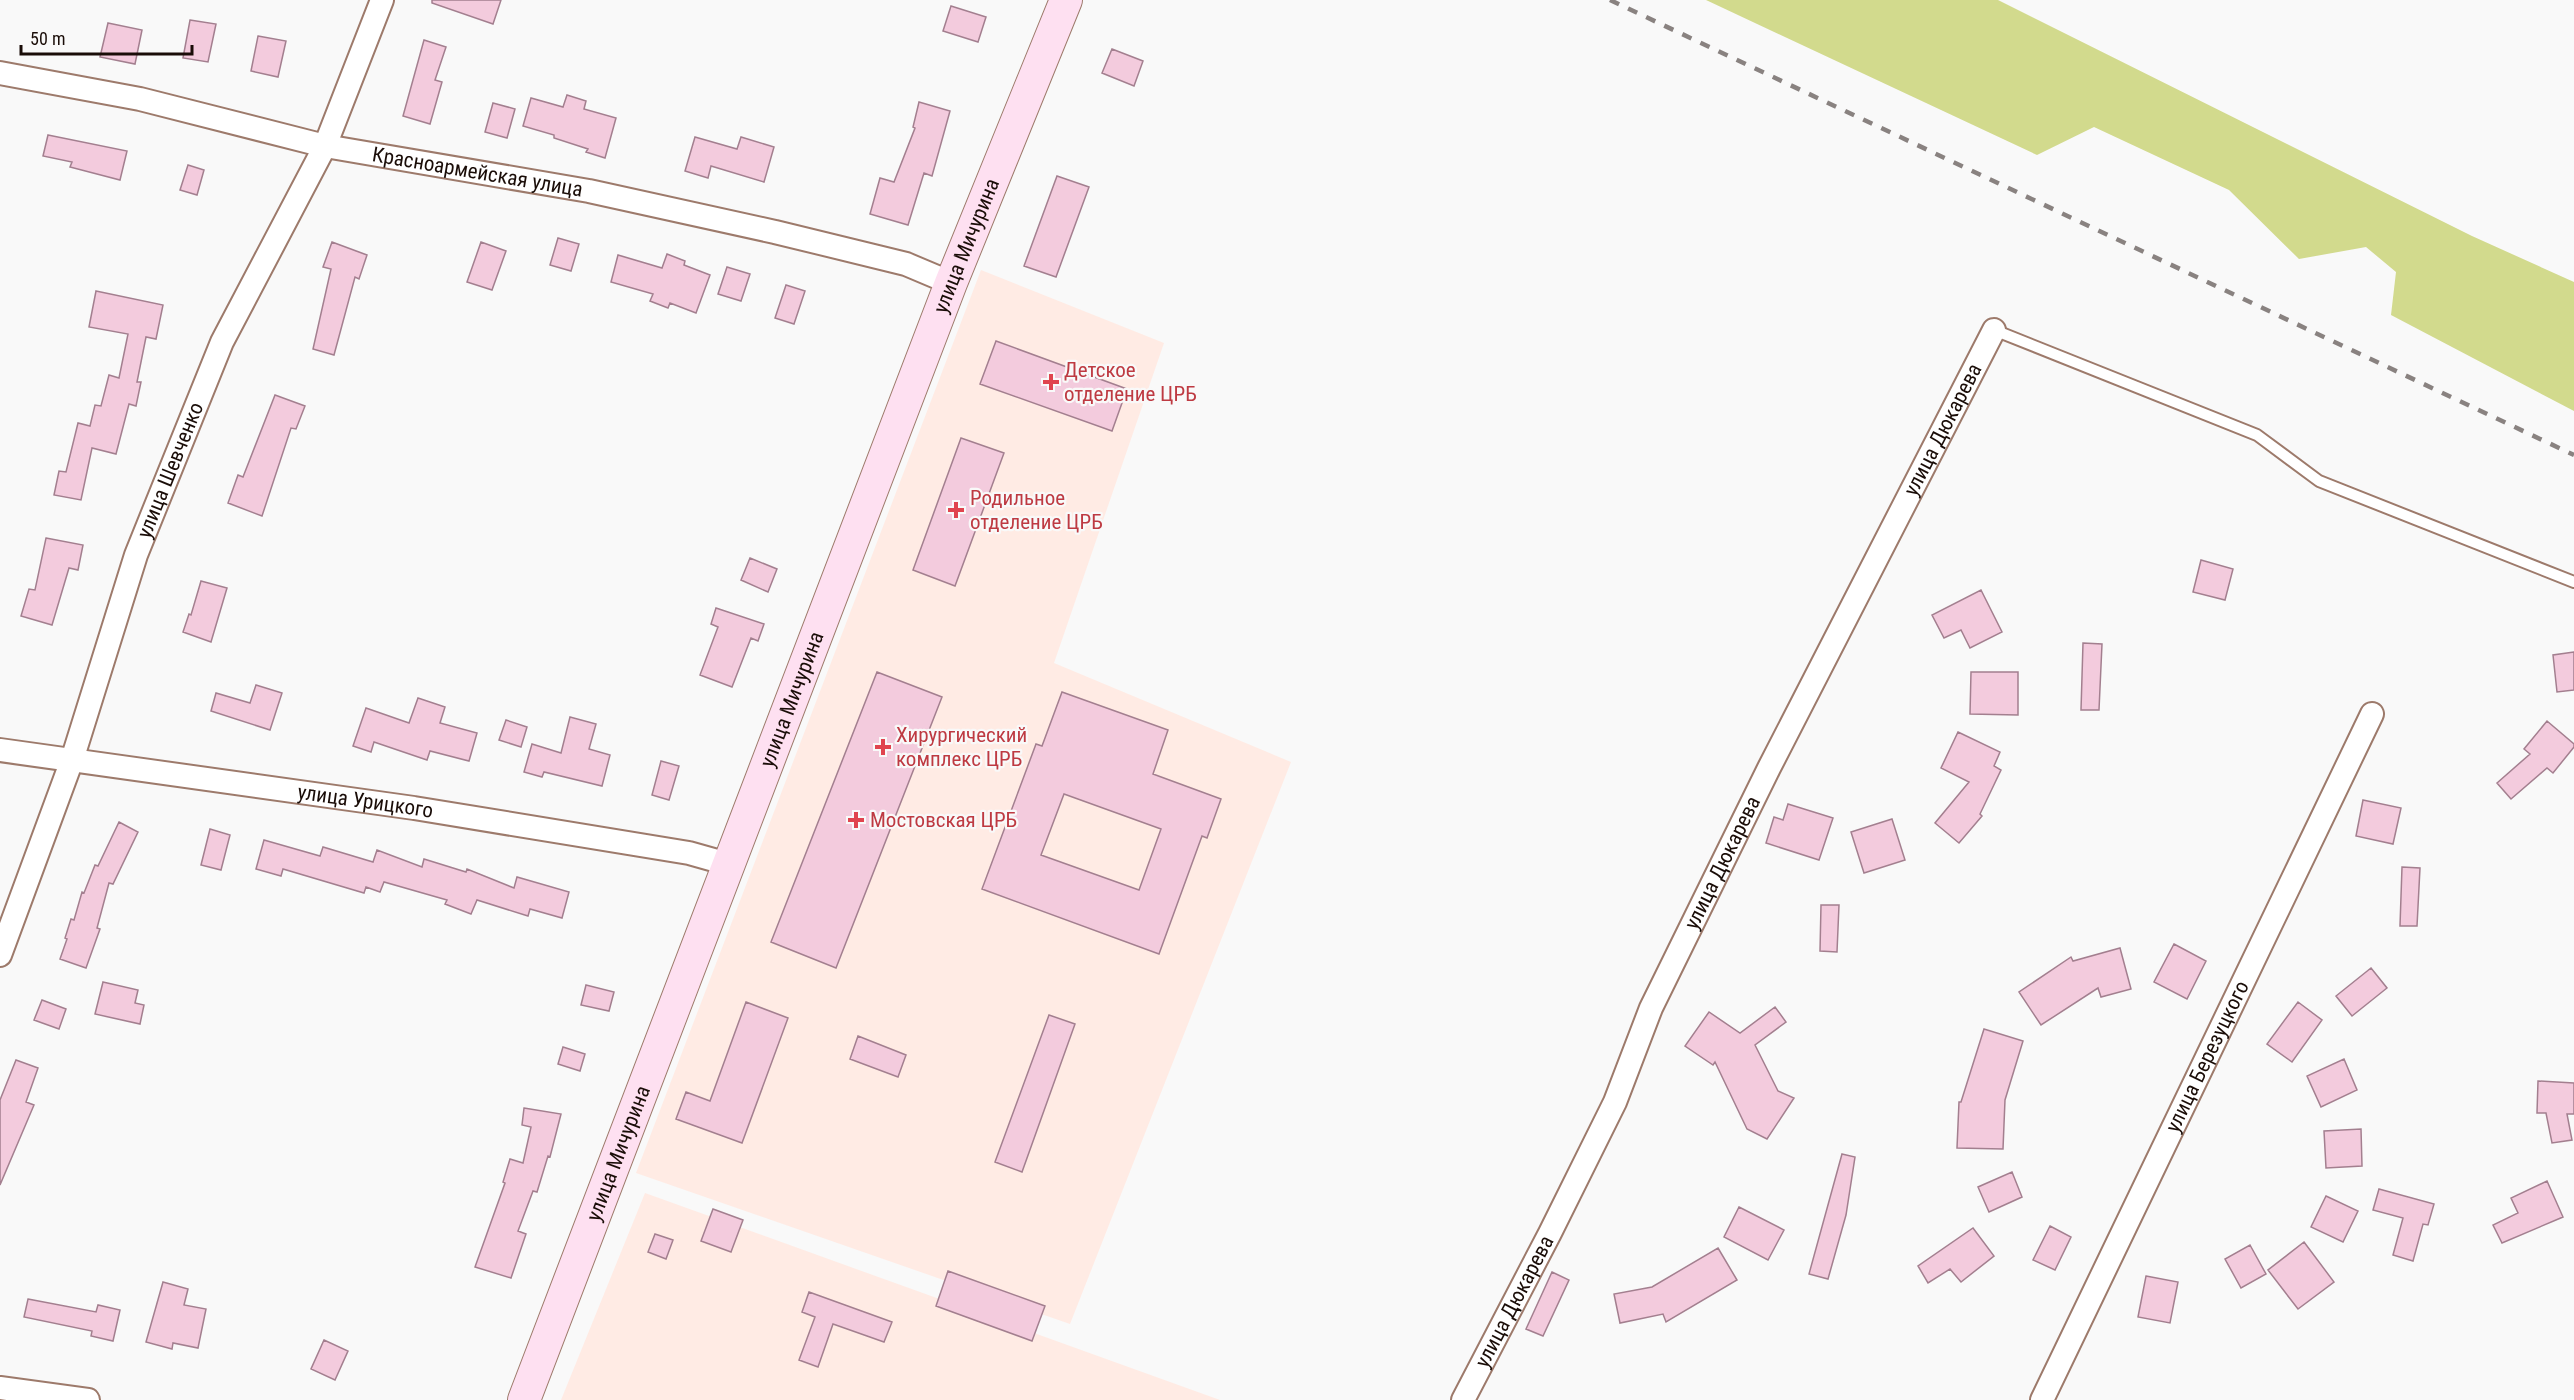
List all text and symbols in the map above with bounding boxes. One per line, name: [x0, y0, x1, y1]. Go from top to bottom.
scale bar: [21, 18, 192, 56]
text: 50 m: [30, 28, 65, 49]
street label: Красноармейская улица: [370, 142, 585, 202]
street label: улица Мичурина: [929, 175, 1004, 317]
place label: Детское отделение ЦРБ: [1064, 358, 1197, 406]
street label: улица Дюкарева: [1899, 360, 1987, 500]
marker: Детское отделение ЦРБ: [1042, 373, 1060, 391]
street label: улица Шевченко: [132, 399, 208, 542]
place label: Родильное отделение ЦРБ: [970, 486, 1103, 534]
marker: Родильное отделение ЦРБ: [947, 501, 965, 519]
street label: улица Мичурина: [755, 628, 829, 770]
place label: Хирургический комплекс ЦРБ: [896, 723, 1027, 771]
marker: Хирургический комплекс ЦРБ: [874, 738, 892, 756]
street label: улица Урицкого: [296, 780, 435, 823]
street label: улица Дюкарева: [1680, 792, 1765, 933]
place label: Мостовская ЦРБ: [870, 808, 1017, 832]
marker: Мостовская ЦРБ: [847, 811, 865, 829]
street label: улица Березуцкого: [2161, 977, 2254, 1136]
street label: улица Мичурина: [582, 1082, 655, 1224]
street label: улица Дюкарева: [1470, 1232, 1559, 1372]

